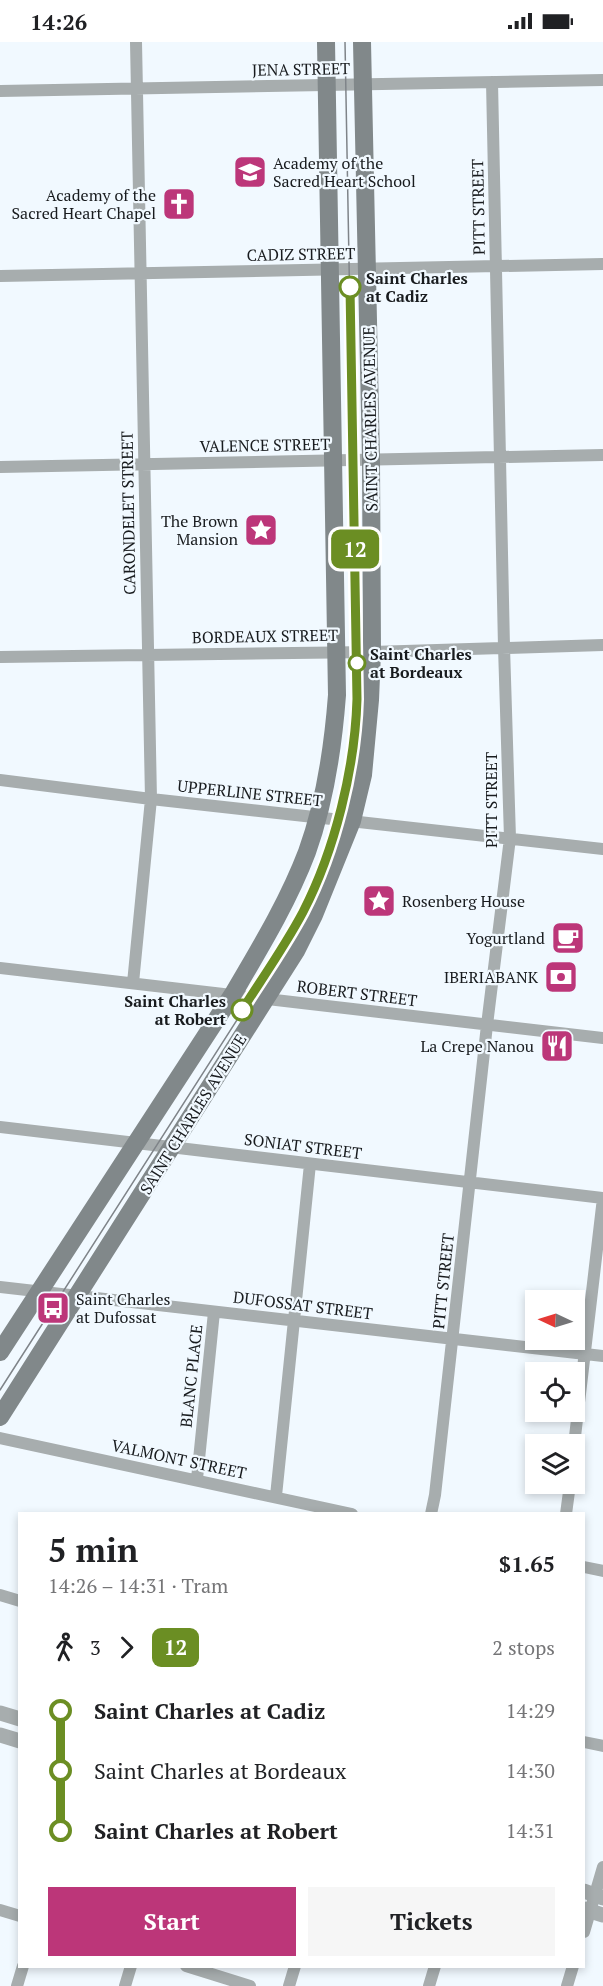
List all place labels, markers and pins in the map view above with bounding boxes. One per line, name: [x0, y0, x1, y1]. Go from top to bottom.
place label: Academy of the Sacred Heart School: [273, 152, 416, 192]
school or university icon: Academy of the Sacred Heart School: [232, 154, 268, 190]
place label: Academy of the Sacred Heart Chapel: [11, 184, 156, 224]
church icon: Academy of the Sacred Heart Chapel: [161, 186, 197, 222]
place label: Saint Charles at Cadiz: [366, 267, 468, 307]
marker: Saint Charles at Cadiz: [339, 276, 361, 298]
place label: The Brown Mansion: [161, 510, 238, 550]
place icon: The Brown Mansion: [243, 512, 279, 548]
place label: Saint Charles at Bordeaux: [370, 643, 472, 683]
marker: Saint Charles at Bordeaux: [348, 654, 366, 672]
place icon: Rosenberg House: [361, 883, 397, 919]
place label: Rosenberg House: [402, 890, 525, 912]
cafe icon: Yogurtland: [550, 920, 586, 956]
place label: Yogurtland: [466, 927, 545, 949]
bank icon: IBERIABANK: [543, 959, 579, 995]
place label: IBERIABANK: [444, 966, 539, 988]
place label: Saint Charles at Robert: [124, 990, 227, 1030]
marker: Saint Charles at Robert: [231, 999, 253, 1021]
restaurant icon: La Crepe Nanou: [539, 1028, 575, 1064]
place label: La Crepe Nanou: [420, 1035, 534, 1057]
place label: Saint Charles at Dufossat: [76, 1288, 171, 1328]
bus stop icon: Saint Charles at Dufossat: [35, 1290, 71, 1326]

